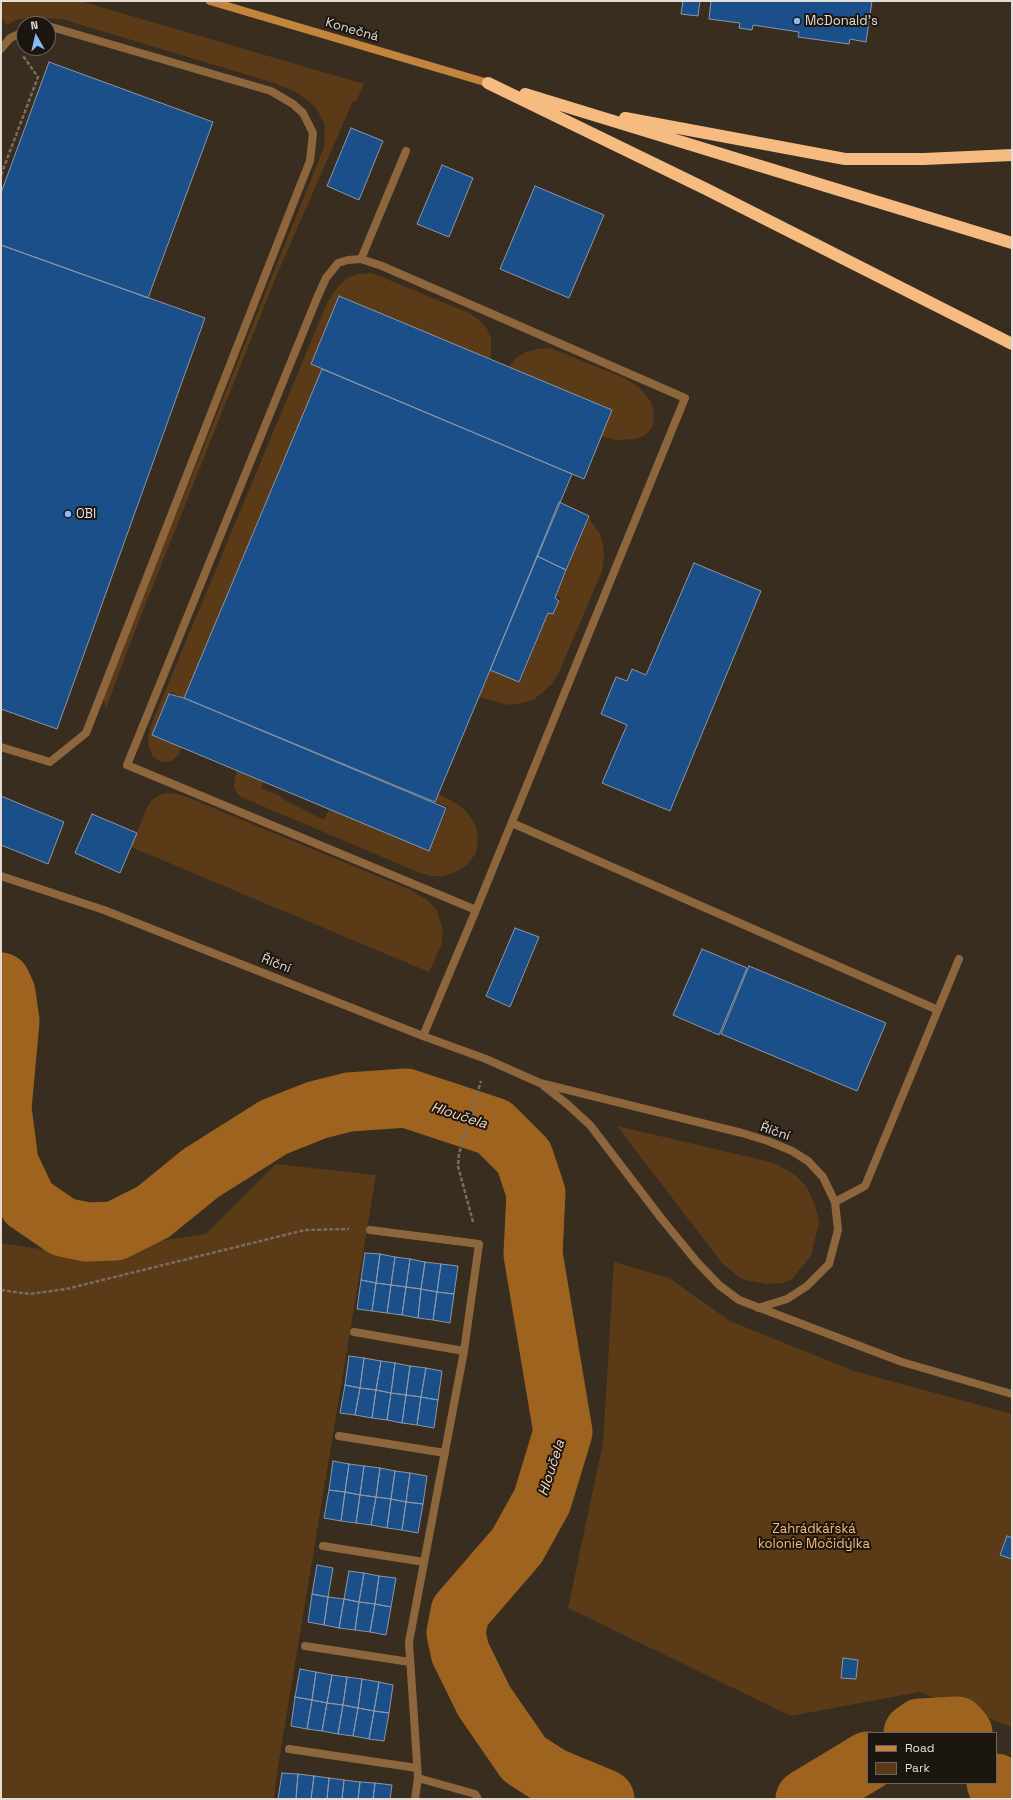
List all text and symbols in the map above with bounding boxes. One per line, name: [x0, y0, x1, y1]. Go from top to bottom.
place label: McDonald's: [805, 13, 878, 29]
street label: Konečná: [324, 15, 380, 45]
north arrow: [16, 16, 56, 56]
marker: McDonald's: [792, 16, 802, 26]
text: N: [30, 18, 39, 33]
place label: OBI: [76, 506, 96, 522]
marker: OBI: [63, 509, 73, 519]
street label: Říční: [259, 951, 293, 977]
water label: Hloučela: [429, 1099, 489, 1133]
street label: Říční: [758, 1120, 792, 1144]
water label: Hloučela: [535, 1438, 569, 1498]
park label: Zahrádkářská kolonie Močidýlka: [758, 1521, 870, 1552]
legend: [867, 1732, 997, 1784]
text: Road: [905, 1740, 934, 1756]
text: Park: [905, 1760, 930, 1776]

